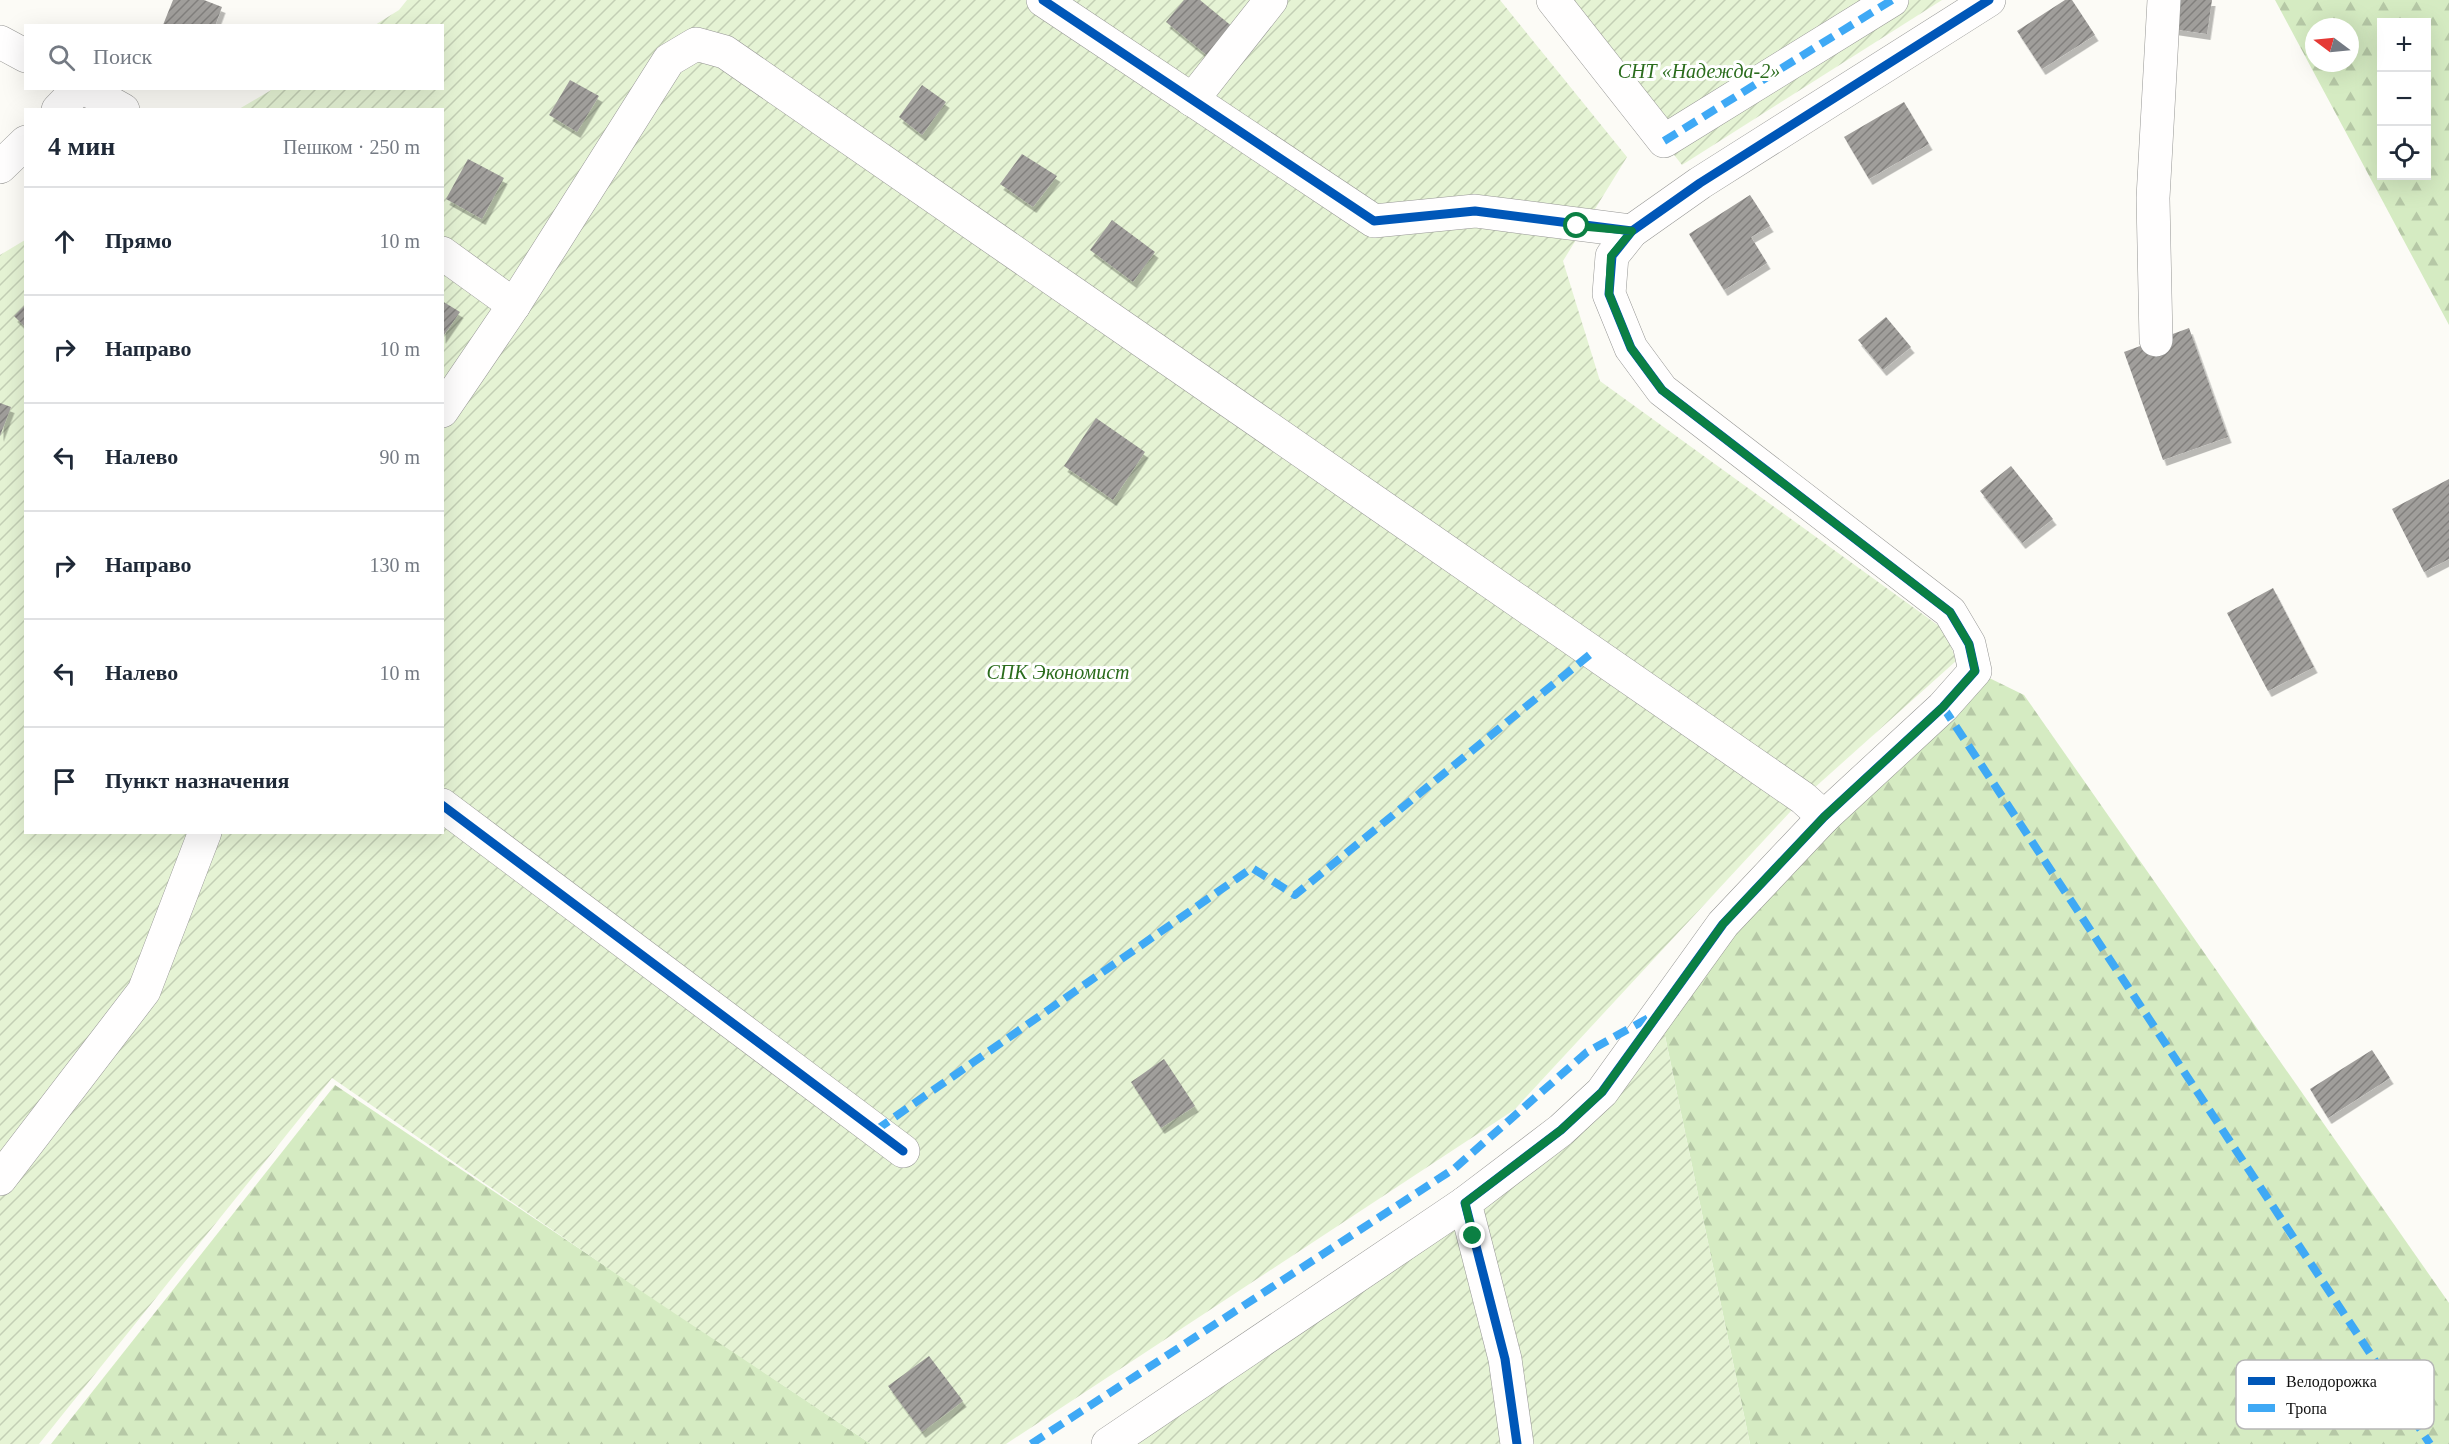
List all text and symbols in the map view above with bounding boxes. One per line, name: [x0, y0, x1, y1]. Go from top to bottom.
north arrow: [2305, 18, 2359, 72]
map controls: [2377, 18, 2431, 180]
button: +: [2377, 18, 2431, 72]
search box: [24, 24, 444, 90]
icon: search: [45, 41, 78, 74]
text: Поиск: [93, 44, 152, 69]
park label: СНТ «Надежда-2»: [1618, 60, 1780, 82]
button: −: [2377, 72, 2431, 126]
button: locate: [2377, 126, 2431, 180]
text: 4 мин: [48, 132, 115, 161]
text: Пешком · 250 m: [283, 136, 420, 158]
route start: [1563, 212, 1589, 238]
icon: ahead: [48, 225, 81, 258]
text: Прямо: [105, 228, 172, 253]
text: 10 m: [379, 230, 420, 252]
icon: right: [48, 333, 81, 366]
text: Направо: [105, 336, 191, 361]
text: 10 m: [379, 338, 420, 360]
icon: left: [48, 441, 81, 474]
text: Налево: [105, 444, 178, 469]
text: 90 m: [379, 446, 420, 468]
icon: right: [48, 549, 81, 582]
text: Направо: [105, 552, 191, 577]
text: 130 m: [369, 554, 420, 576]
icon: left: [48, 657, 81, 690]
text: Налево: [105, 660, 178, 685]
park label: СПК Экономист: [987, 661, 1130, 683]
text: 10 m: [379, 662, 420, 684]
icon: arrive: [48, 765, 81, 798]
text: Пункт назначения: [105, 768, 290, 793]
route end: [1459, 1222, 1485, 1248]
legend: [2236, 1360, 2434, 1429]
text: Велодорожка: [2286, 1373, 2377, 1391]
text: Тропа: [2286, 1400, 2327, 1418]

